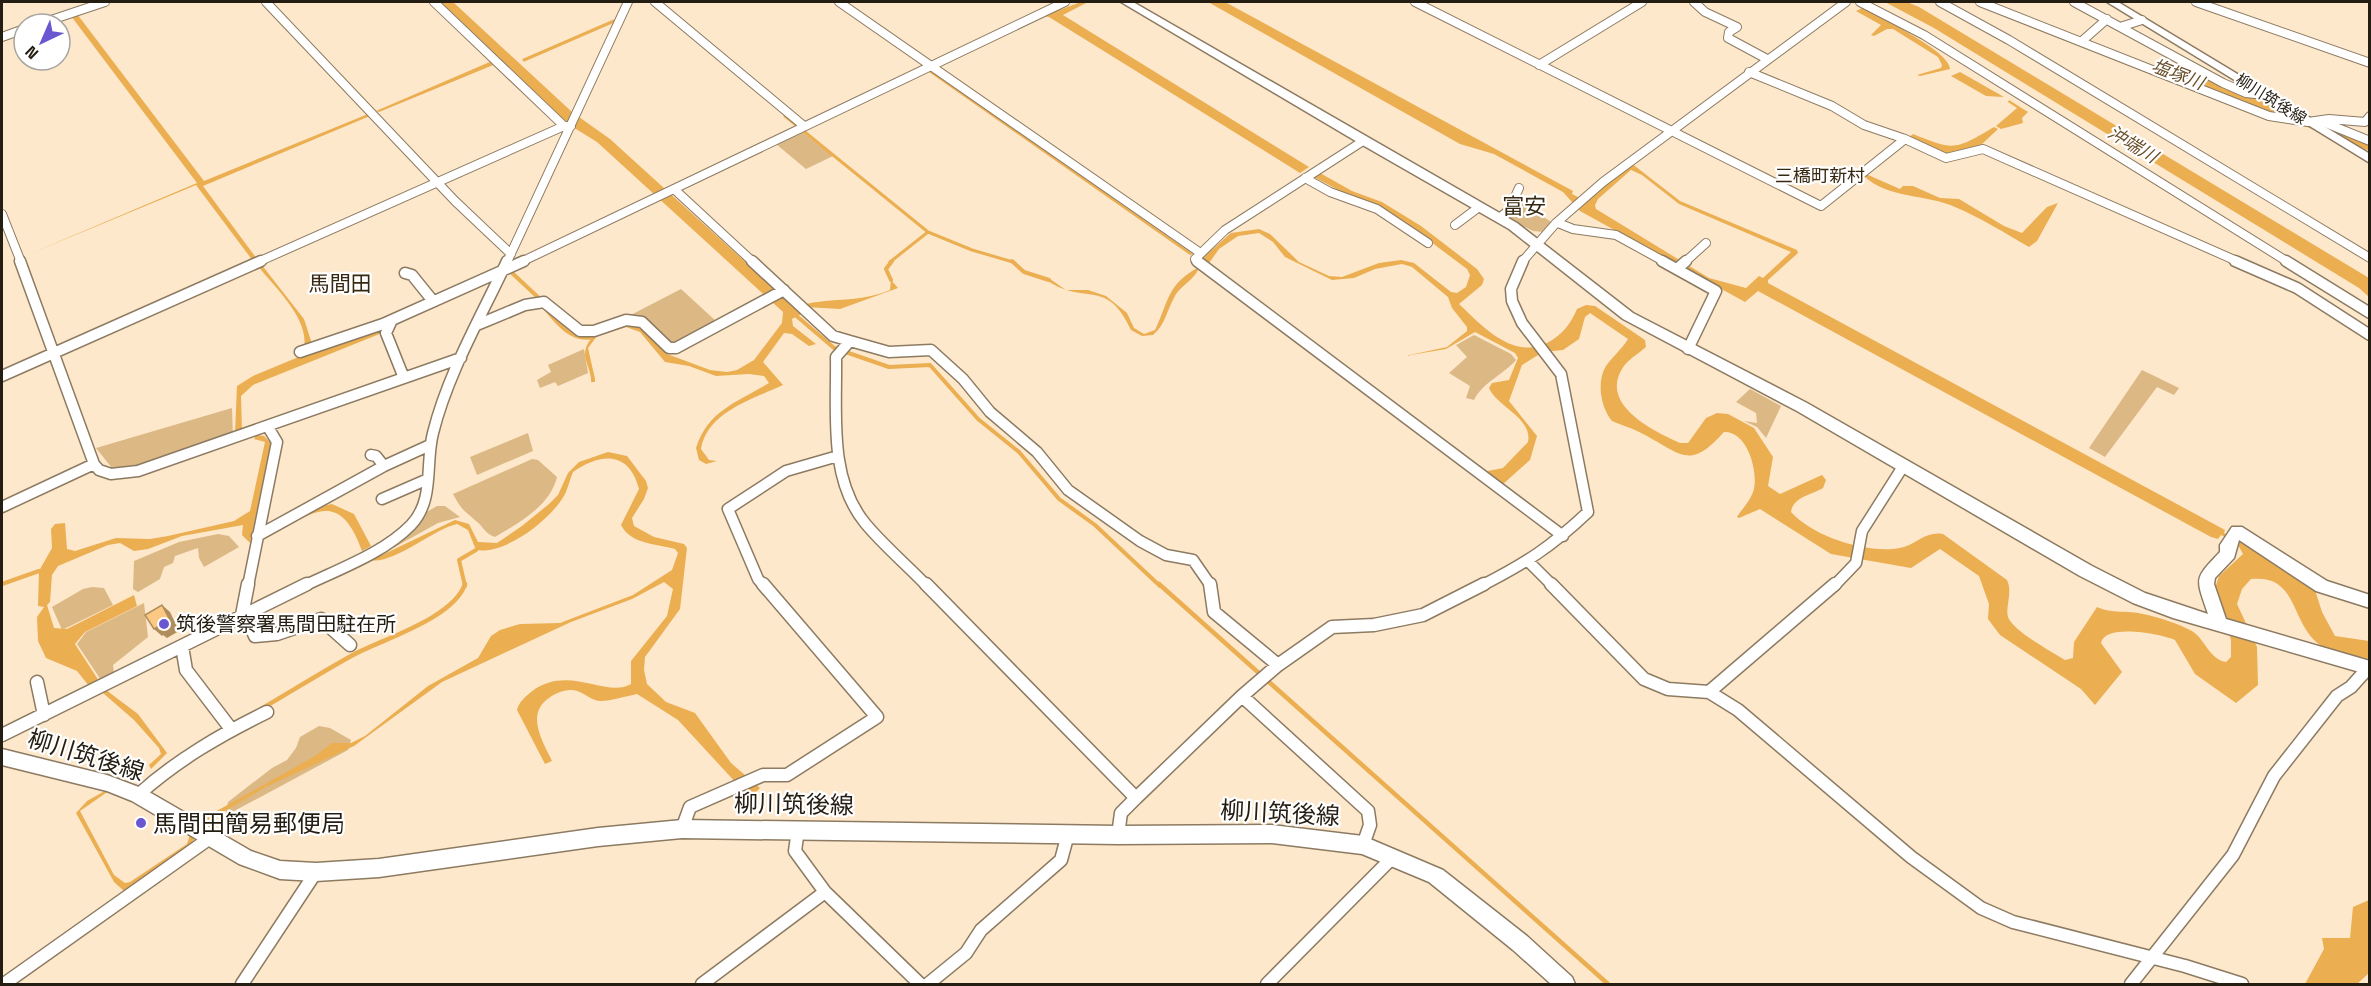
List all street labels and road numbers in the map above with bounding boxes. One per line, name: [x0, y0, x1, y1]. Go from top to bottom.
street label: 柳川筑後線: [2232, 69, 2310, 129]
street label: 柳川筑後線: [24, 723, 148, 787]
street label: 柳川筑後線: [734, 787, 854, 821]
street label: 柳川筑後線: [1219, 794, 1341, 832]

